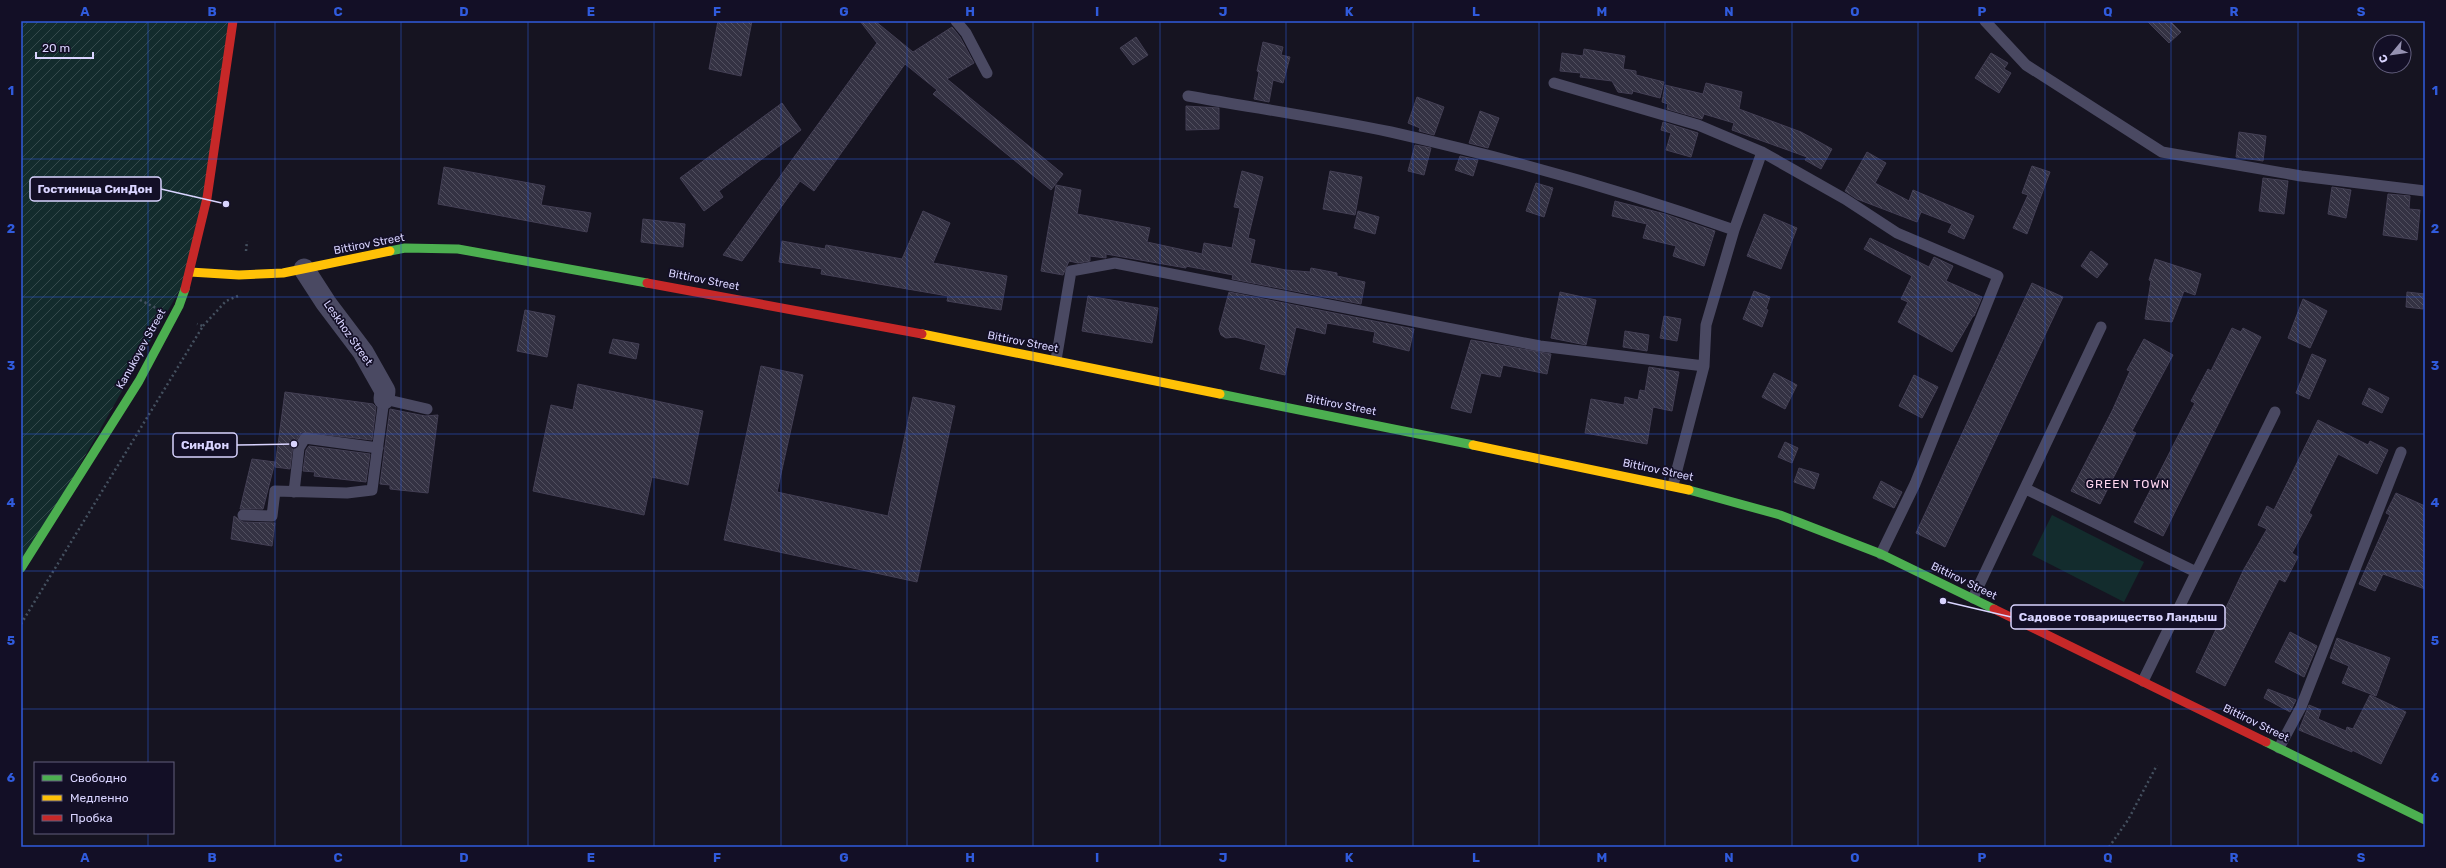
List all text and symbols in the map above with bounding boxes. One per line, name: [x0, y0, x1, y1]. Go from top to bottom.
text: A: [80, 4, 90, 19]
text: B: [207, 4, 217, 19]
text: C: [333, 4, 343, 19]
text: D: [459, 4, 469, 19]
text: E: [587, 4, 595, 19]
text: F: [713, 4, 721, 19]
text: G: [839, 4, 849, 19]
text: H: [965, 4, 975, 19]
text: I: [1095, 4, 1099, 19]
text: J: [1219, 4, 1227, 19]
text: K: [1345, 4, 1354, 19]
text: L: [1472, 4, 1480, 19]
text: M: [1597, 4, 1607, 19]
text: N: [1724, 4, 1734, 19]
text: O: [1850, 4, 1860, 19]
text: P: [1978, 4, 1987, 19]
text: Q: [2103, 4, 2113, 19]
text: R: [2230, 4, 2239, 19]
text: S: [2357, 4, 2366, 19]
scale bar: [36, 34, 93, 60]
north arrow: [2372, 34, 2412, 74]
text: 20 m: [42, 41, 70, 55]
text: С: [2376, 52, 2391, 65]
text: 1: [8, 83, 14, 98]
text: 1: [2432, 83, 2438, 98]
callout: Гостиница СинДон: [30, 177, 161, 201]
text: Гостиница СинДон: [37, 182, 153, 196]
text: 2: [7, 221, 15, 236]
text: 2: [2431, 221, 2439, 236]
street label: Bittirov Street: [333, 231, 406, 257]
street label: Bittirov Street: [668, 267, 741, 293]
street label: Leskhoz Street: [321, 298, 376, 369]
street label: Kanukoyev Street: [114, 306, 169, 391]
street label: Bittirov Street: [987, 329, 1060, 355]
text: 3: [7, 358, 16, 373]
text: 3: [2431, 358, 2440, 373]
street label: Bittirov Street: [1305, 392, 1378, 418]
callout: СинДон: [173, 433, 237, 457]
text: СинДон: [181, 438, 229, 452]
street label: Bittirov Street: [1622, 456, 1695, 484]
district label: GREEN TOWN: [2086, 477, 2170, 491]
text: 4: [7, 495, 16, 510]
text: 4: [2431, 495, 2440, 510]
street label: Bittirov Street: [1929, 559, 2000, 603]
callout: Садовое товарищество Ландыш: [2011, 605, 2225, 629]
text: Садовое товарищество Ландыш: [2019, 610, 2217, 624]
text: 5: [7, 633, 15, 648]
text: 5: [2431, 633, 2439, 648]
street label: Bittirov Street: [2221, 701, 2292, 745]
legend: [34, 762, 174, 834]
text: 6: [7, 770, 16, 785]
text: 6: [2431, 770, 2440, 785]
text: Свободно: [70, 771, 127, 785]
text: Медленно: [70, 791, 129, 805]
text: Пробка: [70, 811, 113, 825]
text: A: [80, 850, 90, 865]
text: B: [207, 850, 217, 865]
text: C: [333, 850, 343, 865]
text: D: [459, 850, 469, 865]
text: E: [587, 850, 595, 865]
text: F: [713, 850, 721, 865]
text: G: [839, 850, 849, 865]
text: H: [965, 850, 975, 865]
text: I: [1095, 850, 1099, 865]
text: J: [1219, 850, 1227, 865]
text: K: [1345, 850, 1354, 865]
text: L: [1472, 850, 1480, 865]
text: M: [1597, 850, 1607, 865]
text: N: [1724, 850, 1734, 865]
text: O: [1850, 850, 1860, 865]
text: P: [1978, 850, 1987, 865]
text: Q: [2103, 850, 2113, 865]
text: R: [2230, 850, 2239, 865]
text: S: [2357, 850, 2366, 865]

